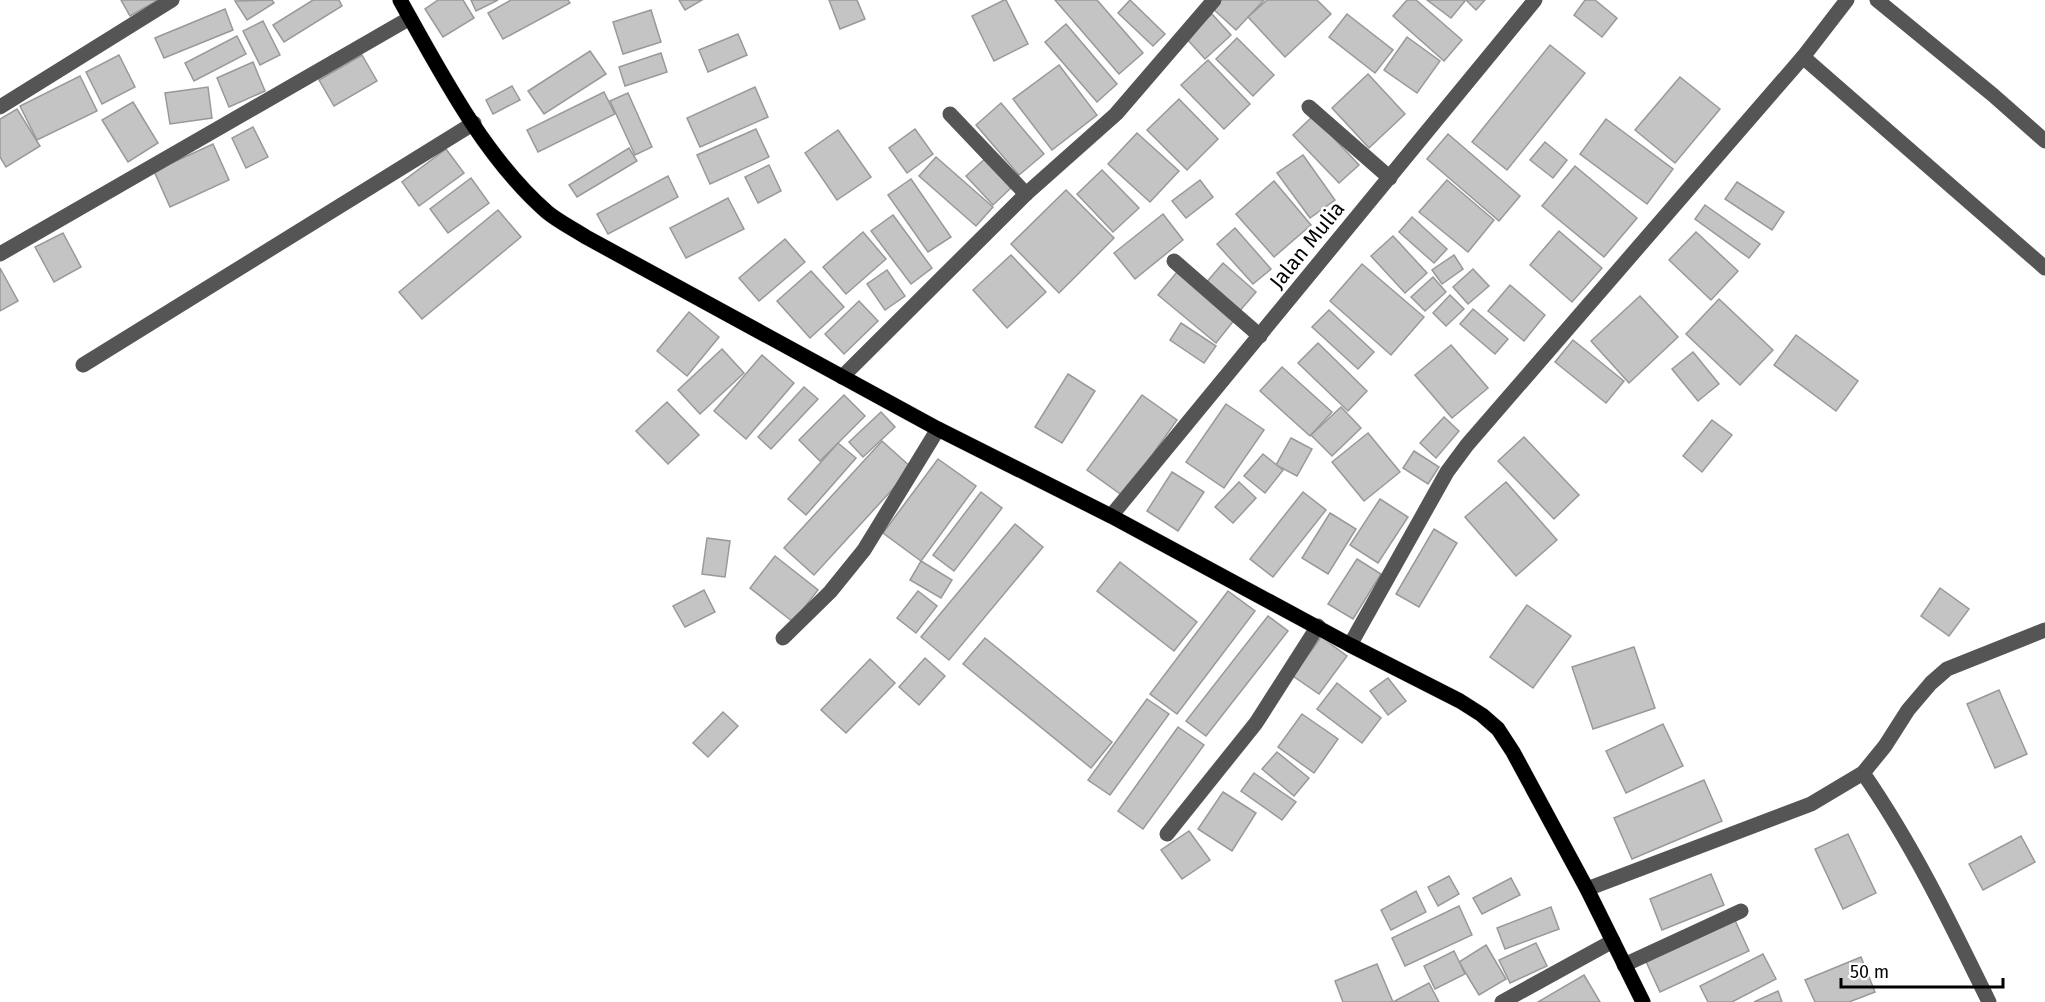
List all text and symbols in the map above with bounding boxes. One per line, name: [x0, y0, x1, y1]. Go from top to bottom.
street label: Jalan Mulia: [1264, 196, 1350, 294]
scale bar: [1841, 951, 2003, 989]
text: 50 m: [1850, 961, 1889, 983]

